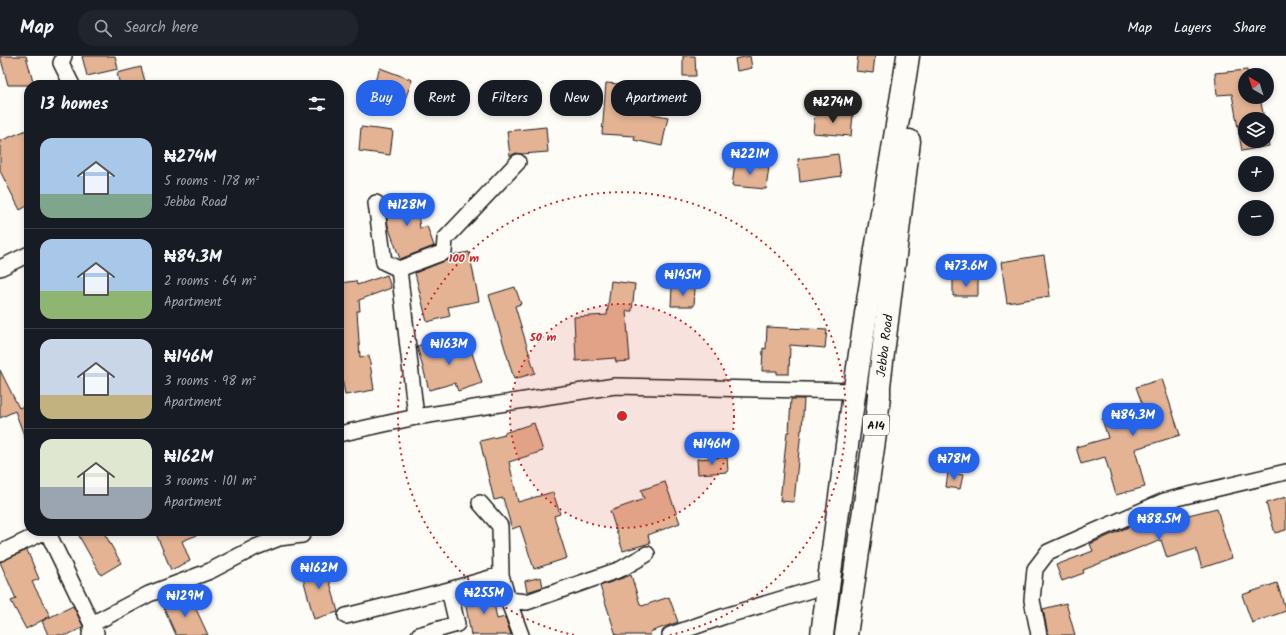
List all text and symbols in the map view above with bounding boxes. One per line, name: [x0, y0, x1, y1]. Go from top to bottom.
search box: [78, 10, 358, 46]
text: Map: [20, 13, 54, 43]
text: Search here: [124, 16, 198, 40]
icon: search: [92, 17, 114, 39]
text: Map: [1128, 17, 1152, 39]
text: Layers: [1174, 17, 1212, 39]
text: Share: [1234, 17, 1266, 39]
north arrow: [1238, 68, 1274, 104]
map controls: [1238, 68, 1274, 236]
chip: Buy: [356, 80, 406, 116]
chip: Rent: [414, 80, 470, 116]
chip: Filters: [478, 80, 542, 116]
chip: New: [550, 80, 603, 116]
chip: Apartment: [611, 80, 701, 116]
pin: ₦274M: [805, 90, 861, 124]
text: 13 homes: [40, 91, 108, 118]
text: ₦274M: [813, 92, 853, 113]
icon: filters: [306, 93, 328, 115]
button: layers: [1238, 112, 1274, 148]
pin: ₦221M: [722, 142, 778, 176]
text: ₦274M: [164, 144, 216, 171]
text: ₦221M: [731, 144, 769, 165]
icon: home: [72, 154, 120, 202]
button: +: [1238, 156, 1274, 192]
text: 5 rooms · 178 m²: [164, 171, 259, 192]
text: Jebba Road: [164, 192, 227, 213]
pin: ₦128M: [379, 193, 435, 227]
text: ₦128M: [388, 195, 426, 216]
button: −: [1238, 200, 1274, 236]
text: ₦84.3M: [164, 244, 222, 271]
text: 100 m: [449, 249, 479, 268]
pin: ₦73.6M: [933, 254, 999, 288]
icon: home: [72, 255, 120, 303]
text: ₦73.6M: [945, 256, 987, 277]
pin: ₦145M: [655, 263, 711, 297]
text: ₦145M: [665, 265, 701, 286]
text: 2 rooms · 64 m²: [164, 271, 256, 292]
text: Apartment: [164, 292, 222, 313]
street label: Jebba Road: [871, 313, 900, 378]
text: 50 m: [529, 328, 557, 347]
pin: ₦163M: [421, 332, 477, 366]
text: ₦163M: [430, 334, 468, 355]
text: ₦146M: [164, 344, 213, 371]
icon: home: [72, 355, 120, 403]
text: 3 rooms · 98 m²: [164, 371, 256, 392]
text: Apartment: [164, 392, 222, 413]
pin: ₦84.3M: [1100, 403, 1166, 437]
text: ₦84.3M: [1111, 405, 1155, 426]
centre of rings: [615, 409, 629, 423]
road number: A14: [863, 415, 889, 435]
pin: ₦146M: [684, 432, 740, 466]
text: ₦146M: [693, 434, 731, 455]
text: ₦162M: [164, 444, 213, 471]
pin: ₦78M: [930, 447, 978, 481]
text: ₦78M: [937, 449, 971, 470]
icon: home: [72, 455, 120, 503]
text: 3 rooms · 101 m²: [164, 471, 256, 492]
text: Apartment: [164, 492, 222, 513]
pin: ₦88.5M: [1126, 507, 1192, 541]
text: ₦88.5M: [1137, 509, 1181, 530]
pin: ₦162M: [291, 556, 347, 590]
text: ₦162M: [300, 558, 338, 579]
pin: ₦255M: [456, 581, 512, 615]
text: ₦255M: [464, 583, 504, 604]
pin: ₦129M: [157, 584, 213, 618]
text: ₦129M: [166, 586, 204, 607]

